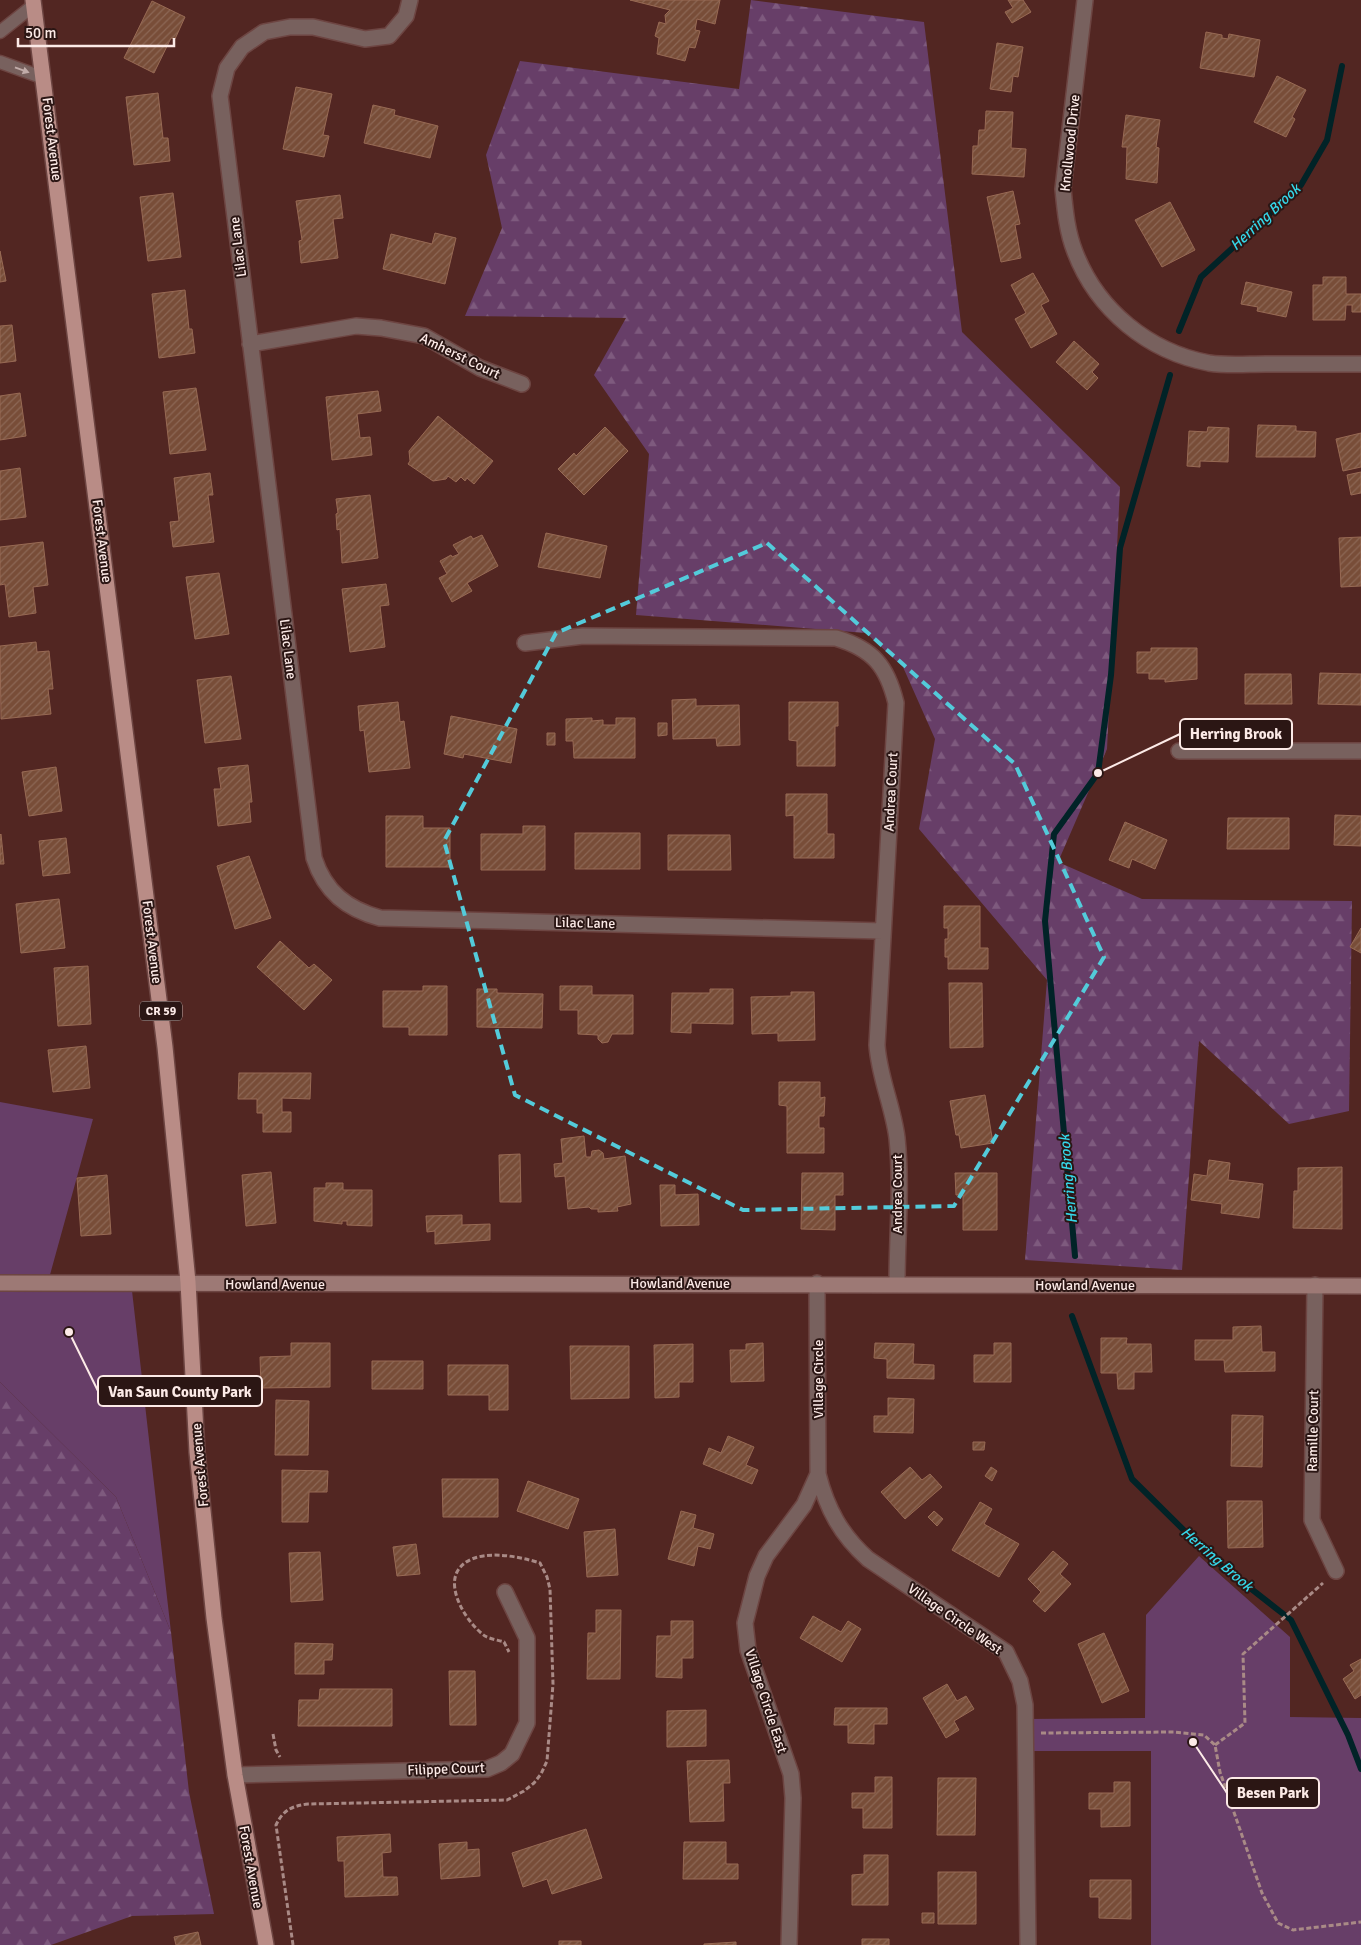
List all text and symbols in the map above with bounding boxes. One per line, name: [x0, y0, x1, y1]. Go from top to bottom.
scale bar: [18, 15, 174, 47]
text: 50 m: [25, 24, 56, 42]
one-way arrow: [15, 66, 30, 74]
street label: Knollwood Drive: [1056, 94, 1084, 192]
street label: Forest Avenue: [38, 96, 66, 182]
water label: Herring Brook: [1226, 179, 1305, 254]
street label: Lilac Lane: [226, 216, 250, 278]
street label: Amherst Court: [417, 329, 503, 383]
street label: Forest Avenue: [88, 498, 116, 584]
street label: Lilac Lane: [276, 618, 300, 680]
callout: Herring Brook: [1180, 719, 1292, 749]
text: Herring Brook: [1190, 725, 1282, 743]
street label: Andrea Court: [880, 752, 902, 832]
street label: Forest Avenue: [138, 899, 166, 985]
street label: Lilac Lane: [555, 914, 615, 932]
road number: CR 59: [140, 1001, 182, 1020]
water label: Herring Brook: [1055, 1132, 1081, 1224]
street label: Andrea Court: [889, 1154, 906, 1234]
street label: Howland Avenue: [630, 1275, 730, 1292]
street label: Howland Avenue: [225, 1276, 325, 1293]
street label: Howland Avenue: [1035, 1277, 1135, 1294]
street label: Village Circle: [810, 1339, 827, 1419]
callout: Van Saun County Park: [98, 1376, 262, 1406]
text: Van Saun County Park: [108, 1383, 252, 1401]
street label: Ramille Court: [1304, 1390, 1322, 1472]
street label: Forest Avenue: [188, 1422, 212, 1508]
water label: Herring Brook: [1177, 1523, 1258, 1596]
street label: Village Circle West: [904, 1580, 1006, 1658]
street label: Village Circle East: [741, 1647, 791, 1755]
street label: Filippe Court: [407, 1759, 485, 1779]
callout: Besen Park: [1227, 1778, 1319, 1808]
text: Besen Park: [1237, 1784, 1309, 1802]
street label: Forest Avenue: [235, 1824, 267, 1910]

